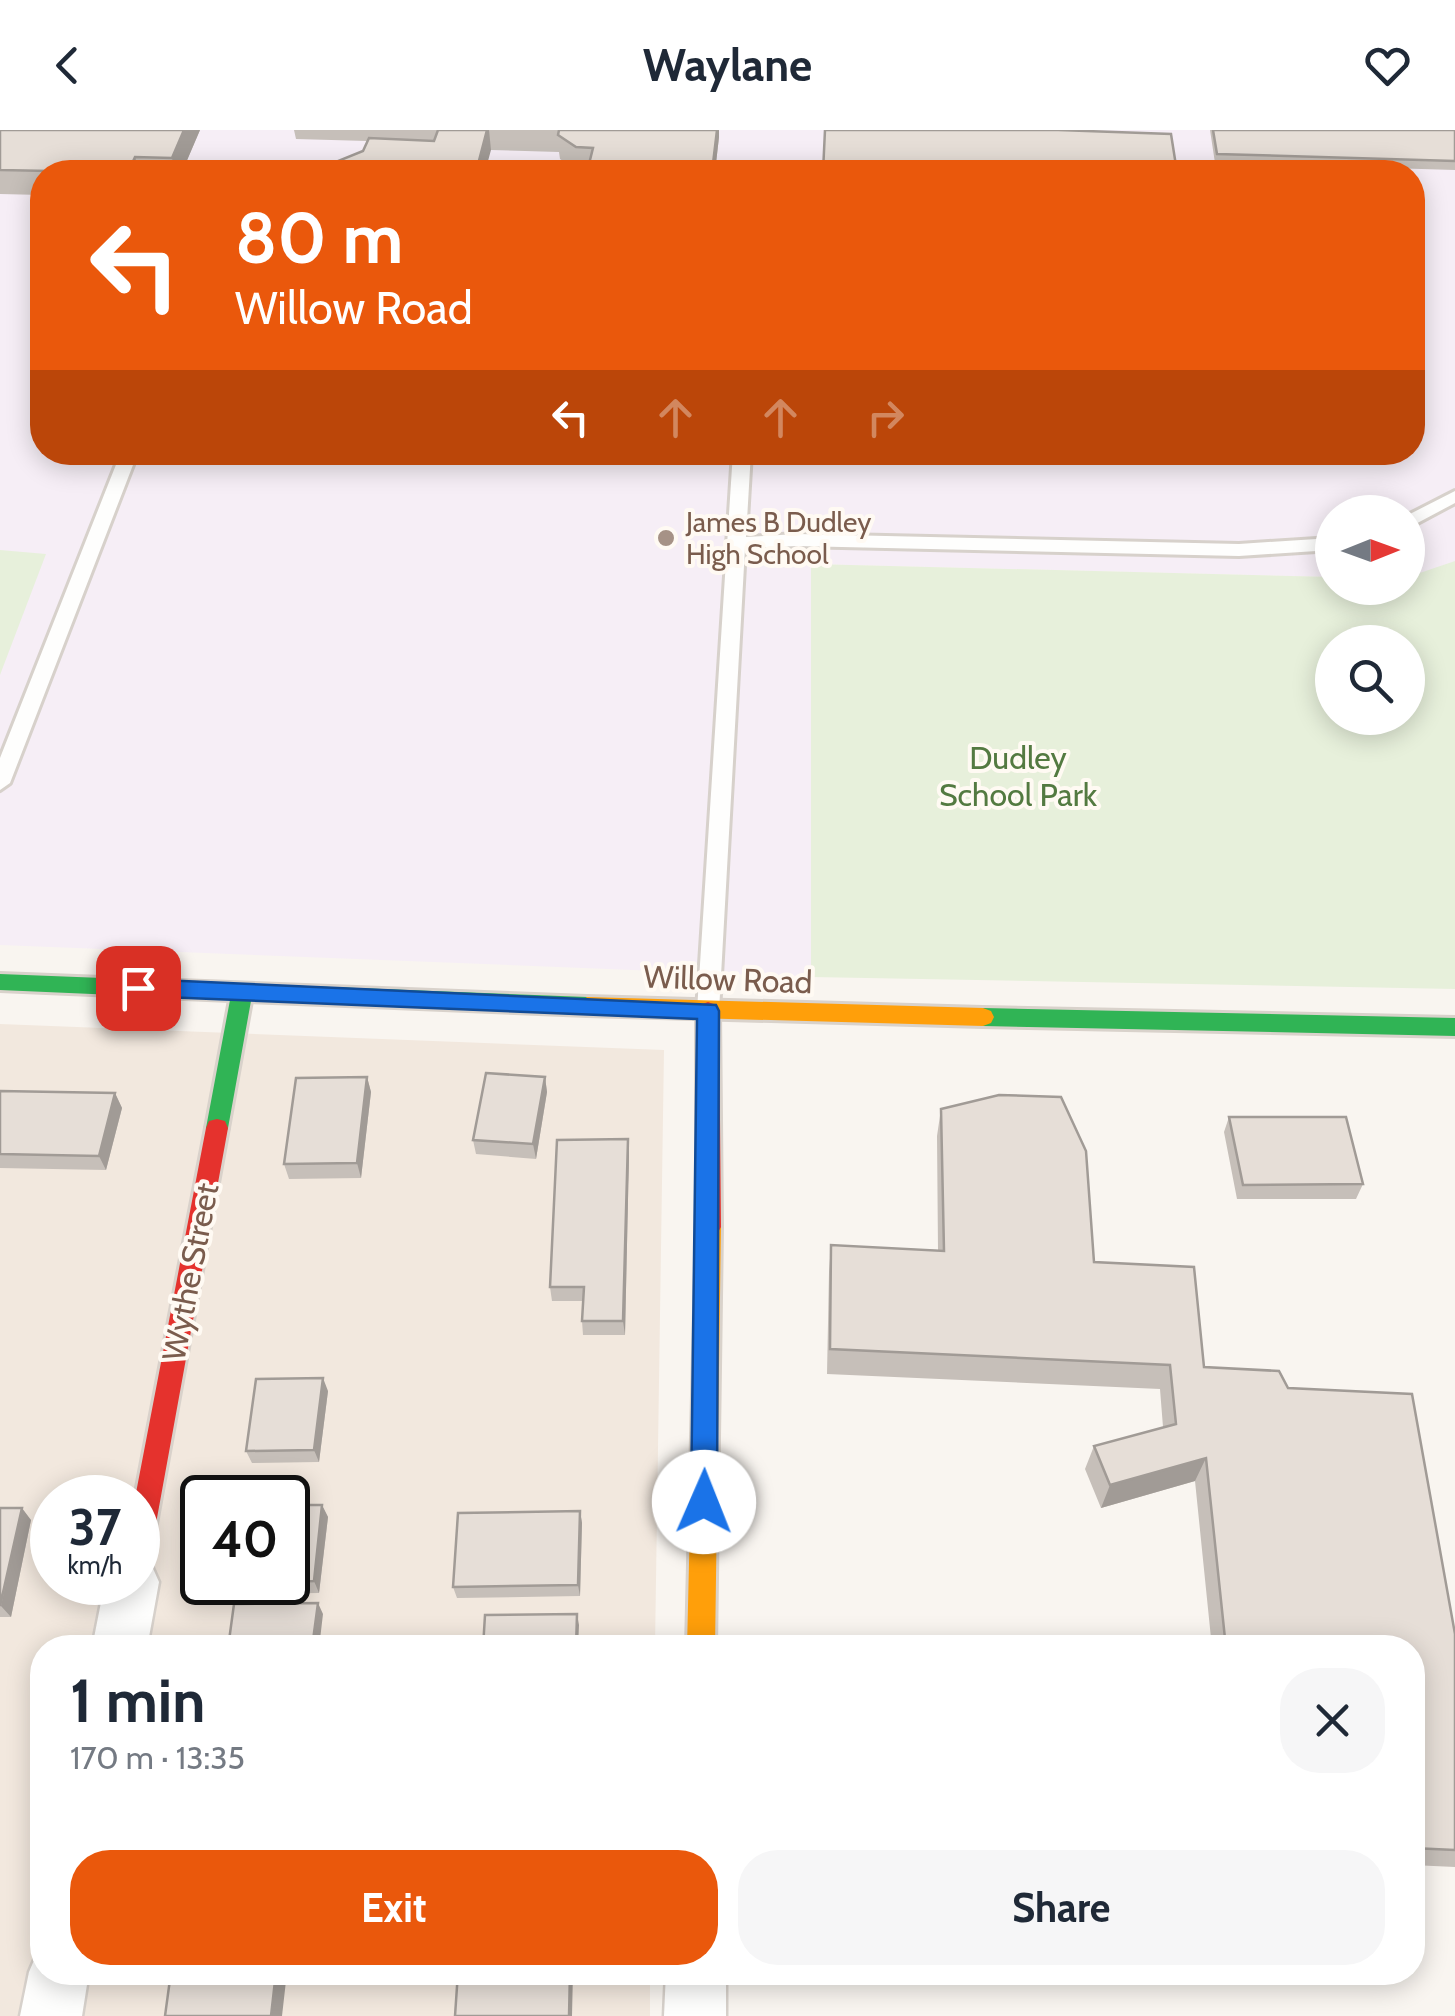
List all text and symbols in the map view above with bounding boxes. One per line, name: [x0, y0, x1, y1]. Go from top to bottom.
icon: back: [40, 38, 95, 93]
text: Waylane: [643, 38, 812, 92]
icon: heart: [1360, 38, 1415, 93]
text: 80 m: [235, 195, 403, 281]
icon: left: [70, 200, 200, 330]
text: Willow Road: [235, 281, 473, 335]
icon: left: [543, 390, 598, 445]
icon: ahead: [648, 390, 703, 445]
icon: ahead: [753, 390, 808, 445]
icon: right: [858, 390, 913, 445]
north arrow: [1315, 495, 1425, 605]
map controls: [1315, 495, 1425, 735]
place label: James B Dudley High School: [685, 505, 871, 571]
marker: James B Dudley High School: [655, 527, 677, 549]
button: search: [1315, 625, 1425, 735]
park label: Dudley School Park: [939, 738, 1098, 814]
pin: [96, 946, 181, 1031]
street label: Willow Road: [643, 957, 813, 1001]
icon: arrive: [111, 961, 166, 1016]
street label: Wythe Street: [154, 1180, 226, 1364]
position arrow: [652, 1450, 756, 1554]
speed limit sign: 40: [180, 1475, 310, 1605]
text: 37: [69, 1497, 121, 1558]
text: km/h: [68, 1550, 122, 1580]
text: 1 min: [70, 1664, 205, 1737]
button: close: [1280, 1668, 1385, 1773]
text: 170 m · 13:35: [70, 1738, 245, 1777]
button: Exit: [70, 1850, 718, 1965]
button: Share: [738, 1850, 1385, 1965]

